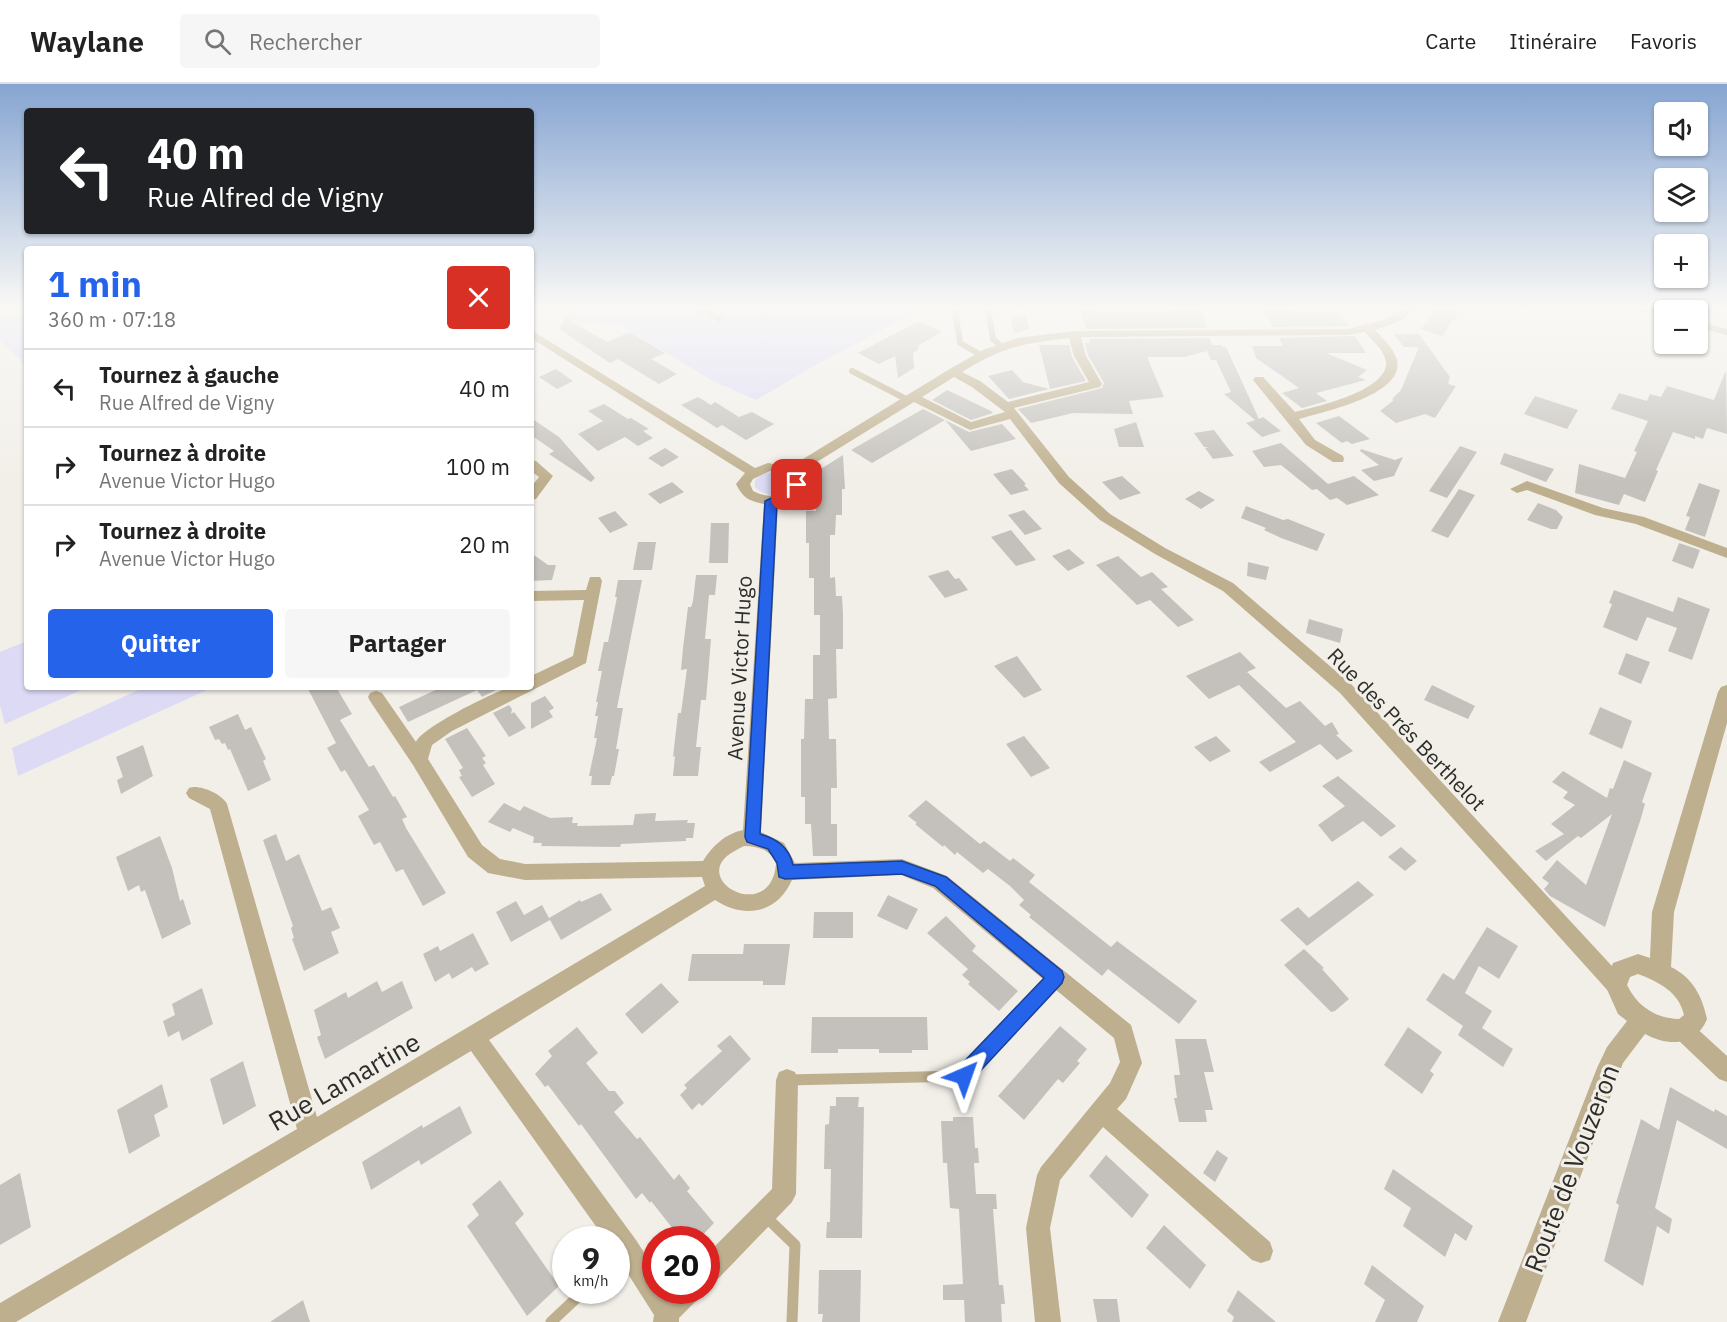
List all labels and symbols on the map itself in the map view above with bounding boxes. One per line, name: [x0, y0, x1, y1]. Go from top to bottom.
pin: [771, 459, 822, 510]
street label: Avenue Victor Hugo: [720, 575, 758, 761]
street label: Rue des Prés Berthelot: [1322, 641, 1492, 817]
street label: Rue Lamartine: [262, 1024, 426, 1138]
position arrow: [932, 1044, 996, 1108]
street label: Route de Vouzeron: [1516, 1059, 1626, 1277]
speed limit sign: 20: [642, 1226, 720, 1304]

